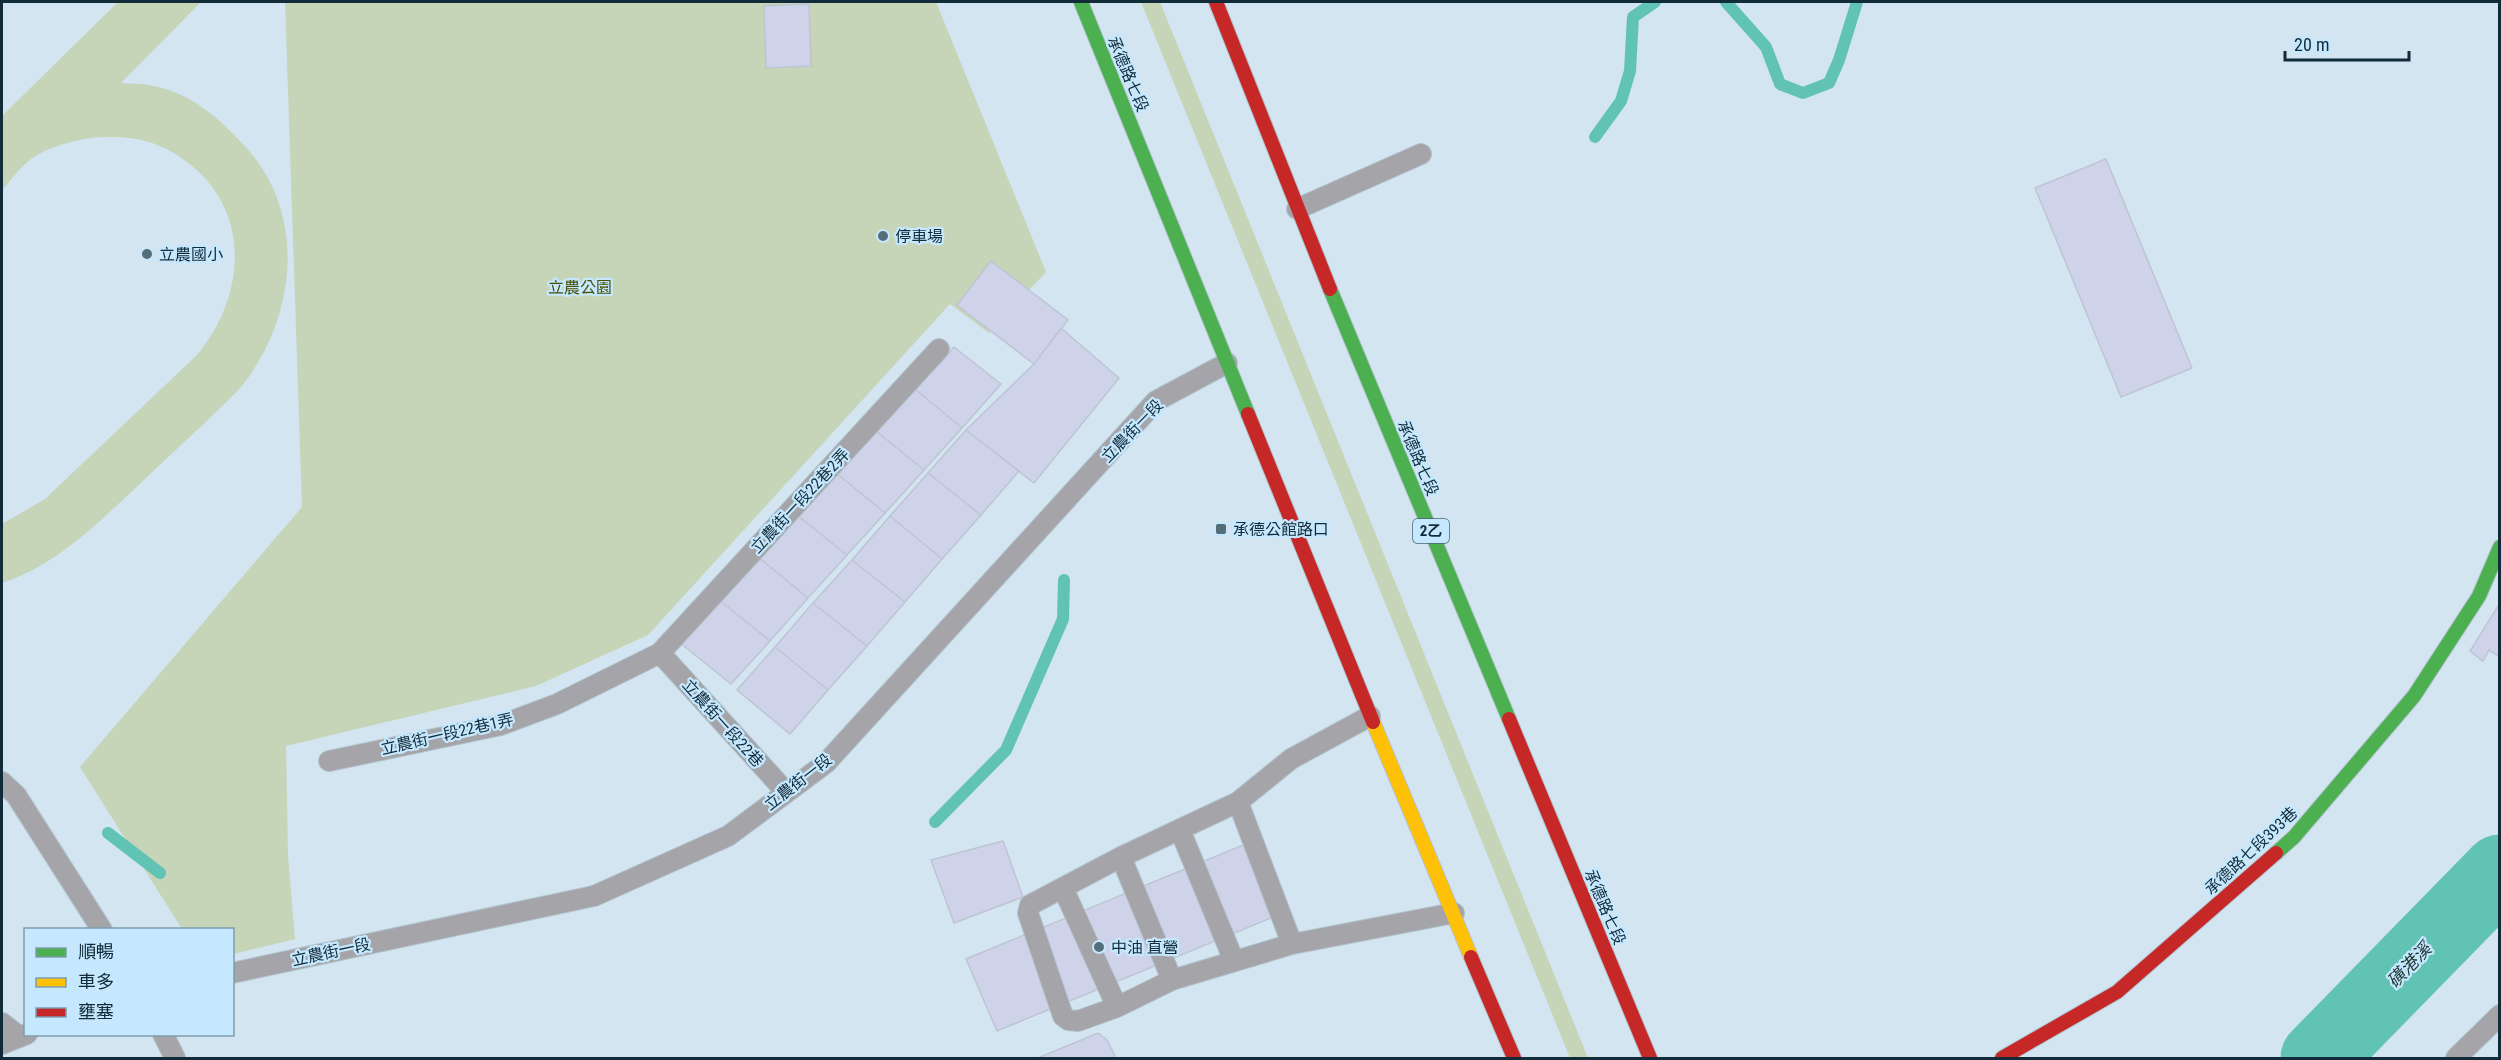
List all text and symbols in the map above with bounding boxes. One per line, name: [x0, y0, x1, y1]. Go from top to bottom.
scale bar: [2285, 24, 2410, 62]
street label: 承德路七段: [1104, 33, 1152, 115]
text: 20 m: [2294, 34, 2329, 55]
place label: 停車場: [895, 227, 943, 246]
marker: 停車場: [876, 229, 890, 243]
place label: 立農國小: [159, 245, 223, 264]
marker: 立農國小: [140, 247, 154, 261]
park label: 立農公園: [548, 278, 612, 297]
street label: 立農街一段: [1097, 396, 1167, 466]
street label: 承德路七段: [1394, 417, 1442, 499]
street label: 立農街一段22巷2弄: [747, 445, 853, 557]
road number: 2乙: [1413, 519, 1449, 543]
place label: 承德公館路口: [1233, 520, 1329, 539]
marker: 承德公館路口: [1214, 522, 1228, 536]
street label: 立農街一段22巷: [679, 675, 767, 771]
street label: 立農街一段22巷1弄: [379, 709, 515, 759]
street label: 立農街一段: [761, 750, 835, 814]
street label: 承德路七段393巷: [2201, 803, 2301, 899]
street label: 承德路七段: [1581, 866, 1629, 948]
legend: [24, 928, 234, 1036]
street label: 立農街一段: [290, 934, 372, 970]
water label: 磺港溪: [2383, 936, 2437, 992]
place label: 中油 直營: [1111, 938, 1179, 957]
marker: 中油 直營: [1092, 940, 1106, 954]
text: 順暢: [78, 941, 114, 962]
text: 車多: [78, 971, 114, 992]
text: 壅塞: [78, 1001, 114, 1022]

